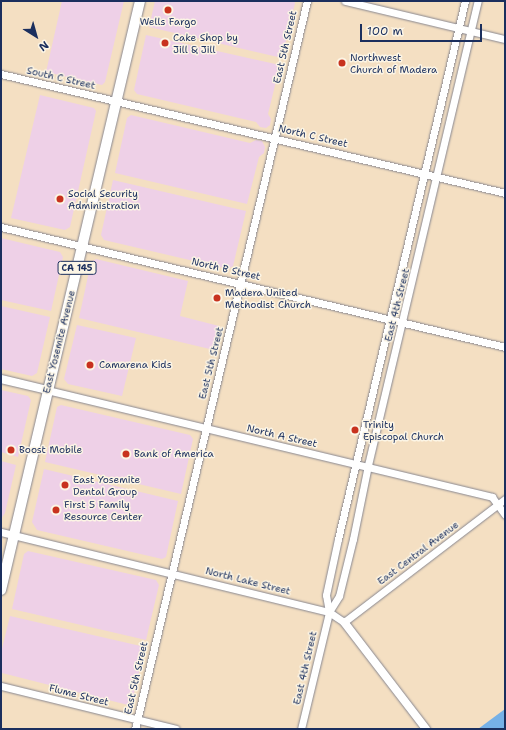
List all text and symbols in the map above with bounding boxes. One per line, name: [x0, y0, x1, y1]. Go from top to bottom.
marker: Wells Fargo: [163, 5, 173, 15]
street label: East 5th Street: [271, 10, 299, 84]
north arrow: [16, 16, 56, 56]
place label: Wells Fargo: [140, 16, 196, 28]
scale bar: [362, 16, 484, 42]
text: 100 m: [367, 23, 403, 39]
place label: Cake Shop by Jill & Jill: [173, 31, 238, 54]
text: N: [36, 37, 52, 55]
marker: Cake Shop by Jill & Jill: [160, 38, 170, 48]
place label: Northwest Church of Madera: [350, 51, 437, 74]
marker: Northwest Church of Madera: [337, 58, 347, 68]
street label: South C Street: [26, 64, 96, 92]
street label: North C Street: [277, 122, 349, 150]
place label: Social Security Administration: [68, 187, 140, 210]
marker: Social Security Administration: [55, 194, 65, 204]
street label: North B Street: [190, 255, 262, 283]
road number: CA 145: [57, 261, 97, 275]
street label: East 4th Street: [382, 267, 412, 343]
place label: Madera United Methodist Church: [225, 286, 311, 310]
street label: East Yosemite Avenue: [40, 289, 78, 395]
marker: Madera United Methodist Church: [212, 293, 222, 303]
street label: East 5th Street: [196, 326, 226, 400]
marker: Camarena Kids: [84, 359, 96, 371]
place label: Camarena Kids: [99, 359, 172, 371]
place label: Trinity Episcopal Church: [363, 418, 444, 442]
street label: North A Street: [246, 422, 318, 450]
marker: Trinity Episcopal Church: [350, 425, 360, 435]
place label: Boost Mobile: [19, 444, 82, 456]
marker: Boost Mobile: [6, 445, 16, 455]
place label: Bank of America: [134, 448, 214, 460]
marker: Bank of America: [121, 449, 131, 459]
place label: East Yosemite Dental Group: [73, 473, 140, 496]
marker: East Yosemite Dental Group: [60, 480, 70, 490]
place label: First 5 Family Resource Center: [64, 498, 143, 522]
marker: First 5 Family Resource Center: [51, 505, 61, 515]
street label: East Central Avenue: [375, 519, 461, 587]
street label: North Lake Street: [204, 565, 292, 597]
street label: East 4th Street: [291, 630, 319, 706]
street label: East 5th Street: [122, 641, 150, 715]
street label: Flume Street: [48, 682, 110, 708]

